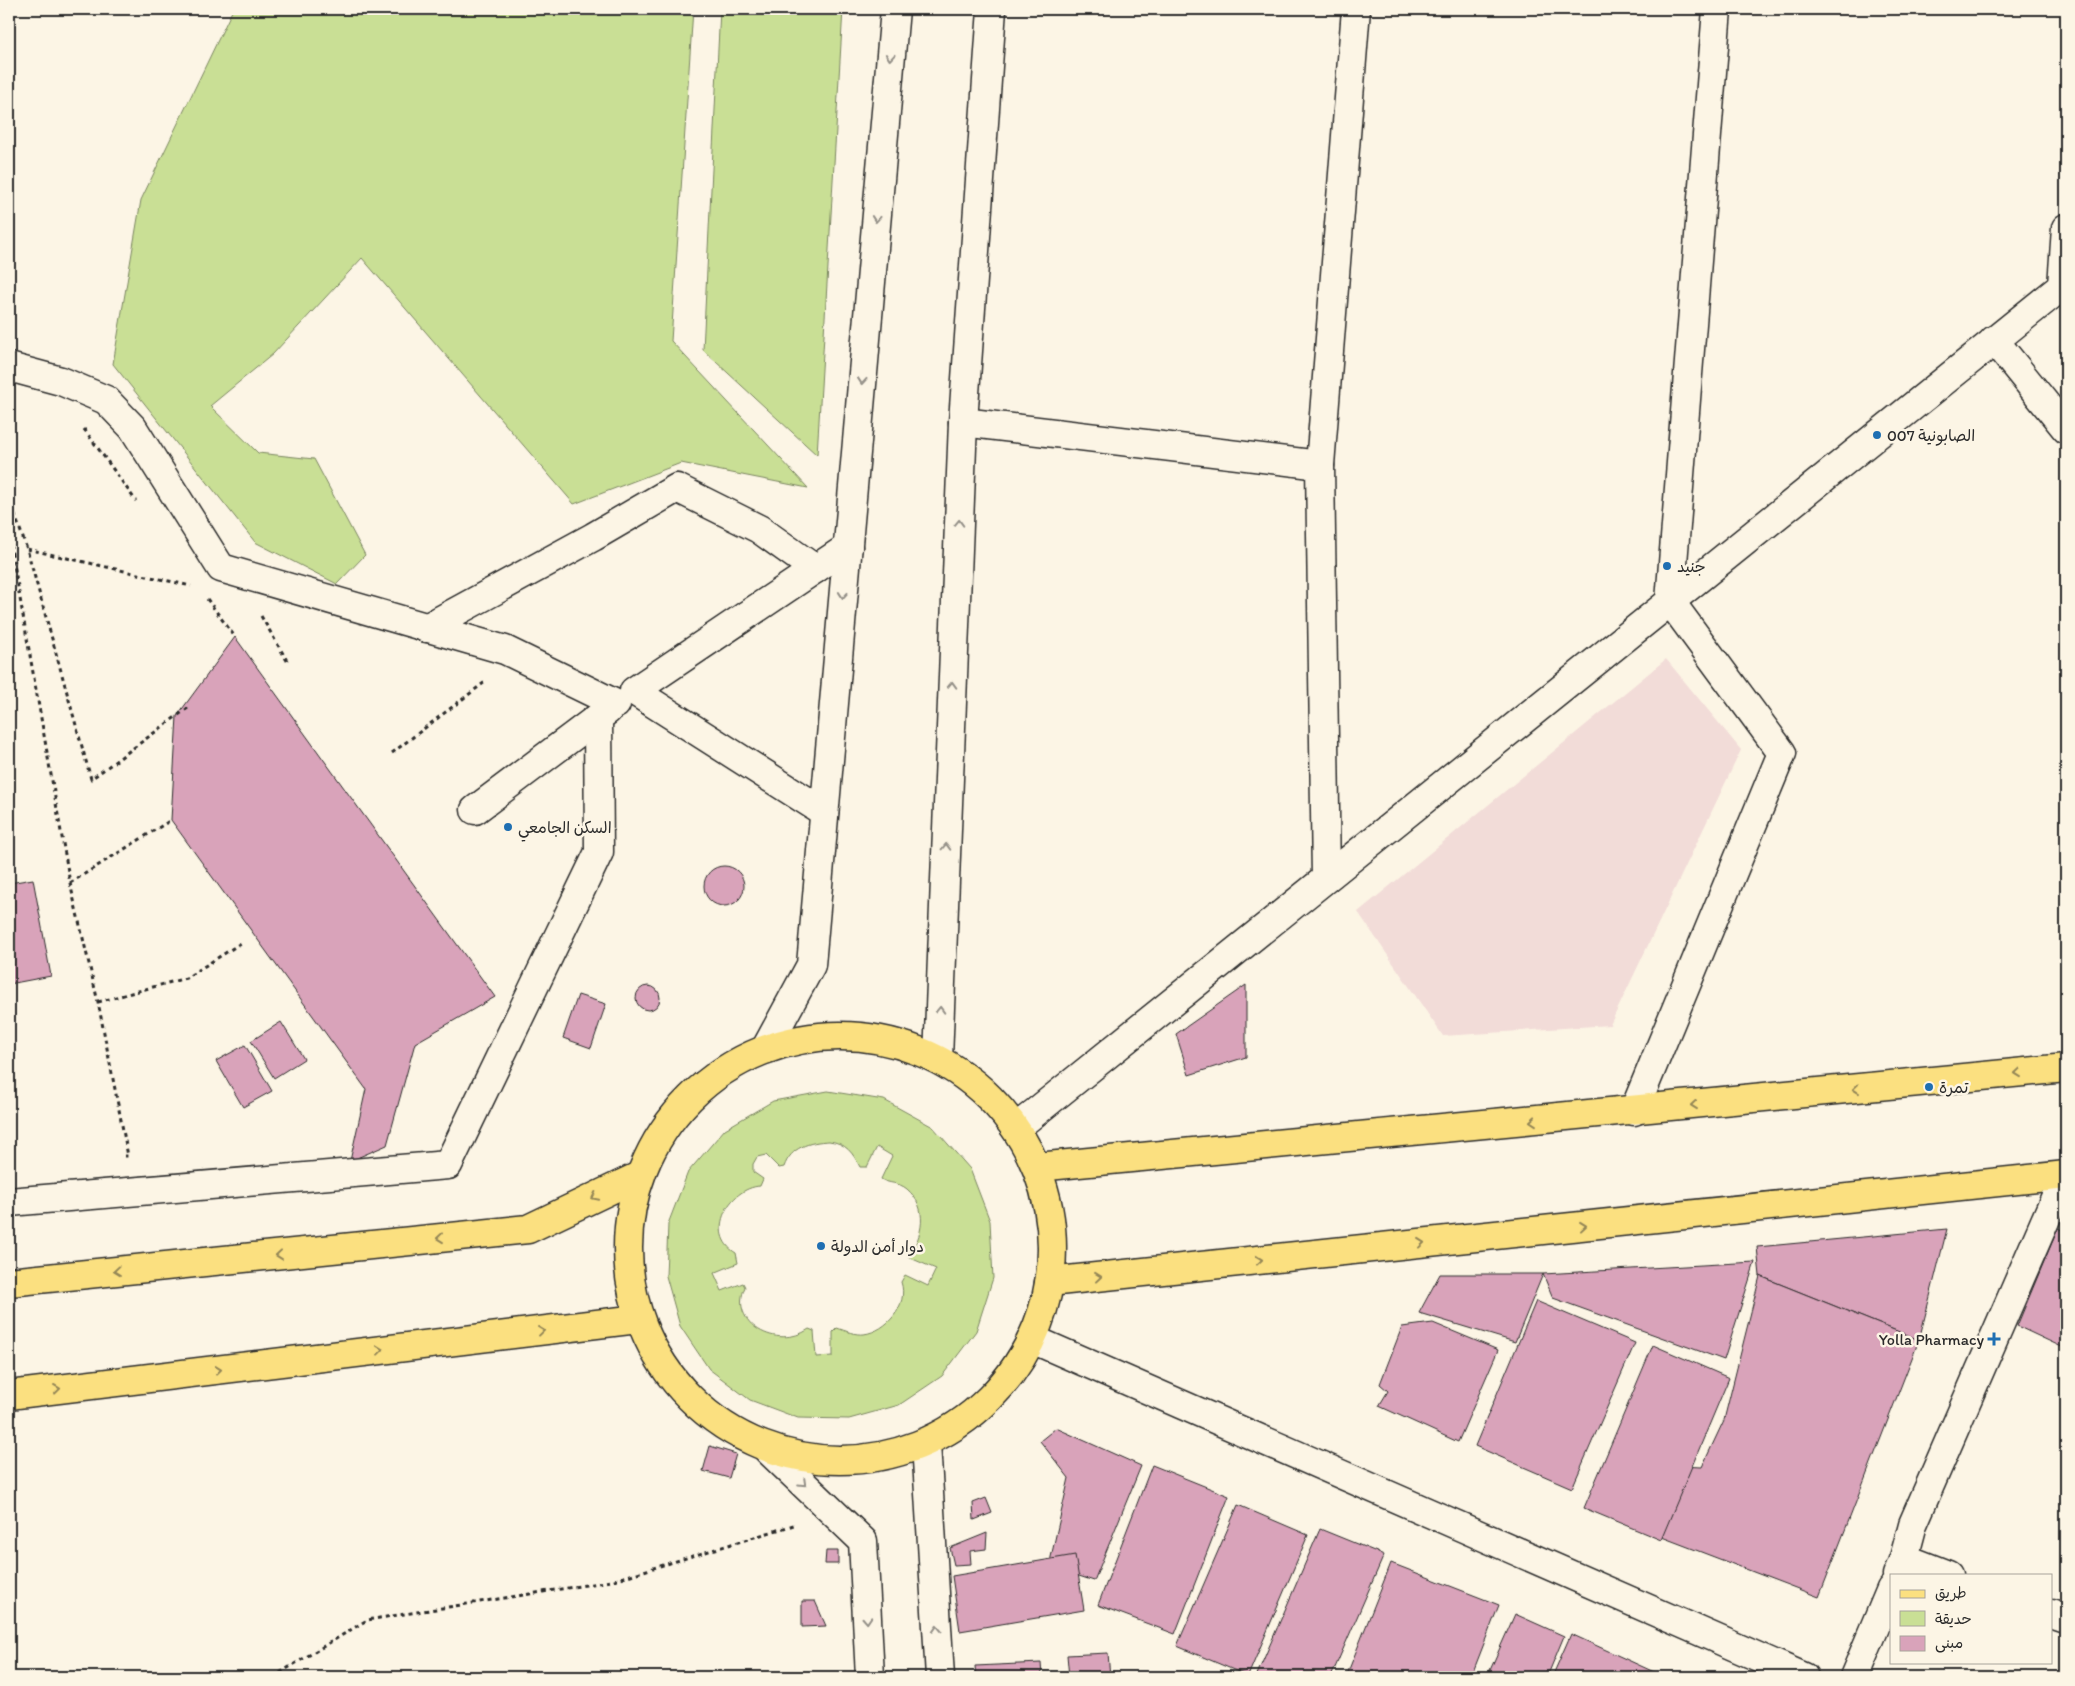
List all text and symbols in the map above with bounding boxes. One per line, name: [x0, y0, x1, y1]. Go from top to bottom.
one-way arrow: [885, 54, 896, 62]
one-way arrow: [871, 215, 882, 223]
one-way arrow: [857, 377, 868, 385]
place label: الصابونية 007: [1887, 426, 1975, 446]
marker: الصابونية 007: [1871, 429, 1883, 441]
one-way arrow: [953, 518, 964, 526]
place label: جنيد: [1677, 557, 1706, 576]
marker: جنيد: [1661, 560, 1673, 572]
one-way arrow: [838, 592, 849, 600]
one-way arrow: [947, 681, 958, 689]
place label: السكن الجامعي: [518, 818, 612, 842]
marker: السكن الجامعي: [502, 821, 514, 833]
one-way arrow: [941, 843, 951, 851]
one-way arrow: [934, 1006, 945, 1014]
one-way arrow: [2013, 1067, 2021, 1078]
place label: تمرة: [1939, 1078, 1969, 1097]
marker: تمرة: [1923, 1081, 1935, 1093]
one-way arrow: [1852, 1083, 1860, 1094]
one-way arrow: [1690, 1099, 1698, 1110]
one-way arrow: [1528, 1115, 1536, 1126]
one-way arrow: [591, 1191, 600, 1201]
one-way arrow: [1579, 1221, 1587, 1232]
one-way arrow: [436, 1232, 444, 1243]
place label: دوار أمن الدولة: [831, 1237, 924, 1256]
one-way arrow: [1417, 1238, 1425, 1249]
marker: دوار أمن الدولة: [815, 1240, 827, 1252]
one-way arrow: [274, 1249, 282, 1260]
one-way arrow: [1256, 1255, 1264, 1266]
one-way arrow: [113, 1265, 121, 1276]
one-way arrow: [1094, 1272, 1102, 1283]
one-way arrow: [537, 1326, 545, 1337]
place label: Yolla Pharmacy: [1879, 1330, 1984, 1349]
marker: Yolla Pharmacy: [1988, 1333, 2000, 1345]
one-way arrow: [376, 1345, 384, 1356]
one-way arrow: [215, 1365, 223, 1376]
one-way arrow: [53, 1384, 61, 1395]
one-way arrow: [798, 1477, 807, 1486]
legend: [1890, 1574, 2052, 1664]
text: طريق: [1935, 1584, 1967, 1602]
text: حديقة: [1935, 1610, 1972, 1628]
one-way arrow: [862, 1616, 873, 1624]
one-way arrow: [932, 1624, 943, 1632]
text: مبنى: [1935, 1634, 1963, 1653]

